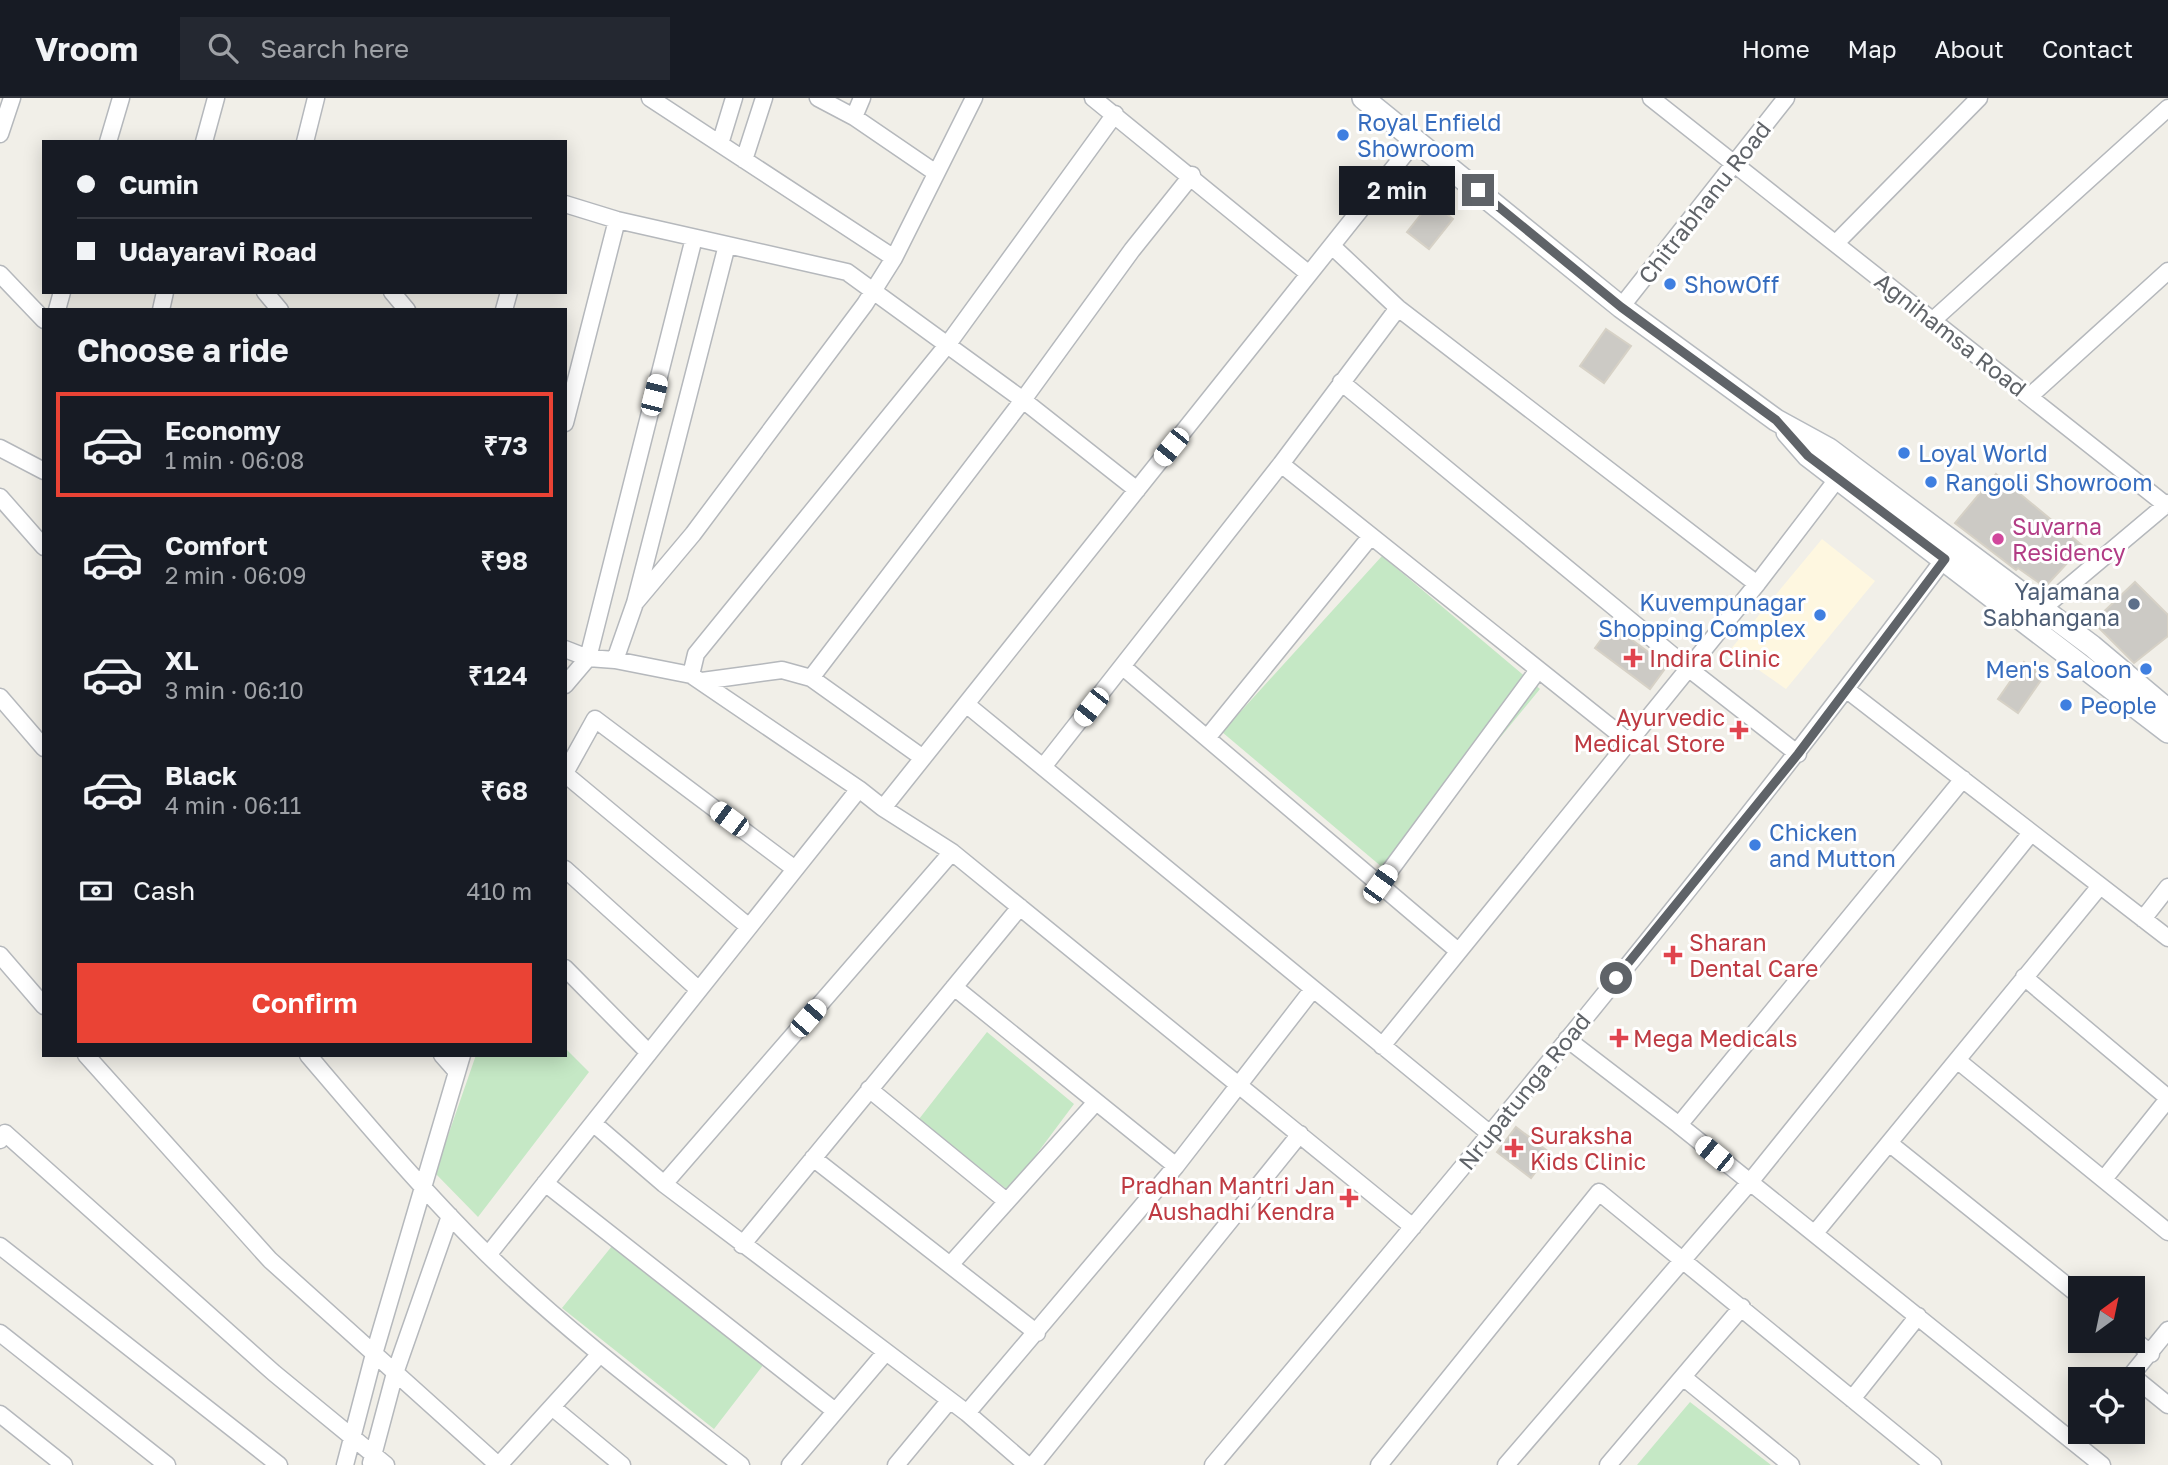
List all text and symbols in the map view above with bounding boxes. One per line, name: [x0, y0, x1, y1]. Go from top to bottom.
search box: [180, 17, 670, 80]
text: Vroom: [35, 29, 138, 68]
icon: search: [204, 29, 242, 67]
text: Search here: [260, 33, 409, 64]
text: Home: [1742, 34, 1810, 63]
text: Map: [1848, 34, 1897, 63]
text: About: [1935, 34, 2004, 63]
text: Contact: [2042, 34, 2133, 63]
place label: Royal Enfield Showroom: [1357, 108, 1501, 162]
street label: Chitrabhanu Road: [1632, 115, 1776, 289]
marker: Royal Enfield Showroom: [1335, 127, 1351, 143]
callout: 2 min: [1338, 166, 1454, 214]
text: Cumin: [119, 169, 199, 200]
route end: [1462, 174, 1494, 206]
text: 2 min: [1367, 176, 1427, 204]
text: Udayaravi Road: [119, 236, 316, 267]
street label: Agnihamsa Road: [1870, 266, 2032, 402]
place label: ShowOff: [1684, 270, 1779, 298]
marker: ShowOff: [1662, 276, 1678, 292]
text: Choose a ride: [77, 331, 289, 369]
car: [639, 372, 670, 418]
icon: car: [81, 413, 144, 476]
text: Economy: [165, 415, 281, 446]
car: [1150, 424, 1193, 470]
text: ₹73: [483, 430, 528, 461]
place label: Loyal World: [1918, 439, 2048, 467]
marker: Loyal World: [1896, 445, 1912, 461]
text: 1 min · 06:08: [165, 446, 304, 474]
place label: Rangoli Showroom: [1945, 468, 2153, 496]
marker: Rangoli Showroom: [1923, 474, 1939, 490]
place label: Suvarna Residency: [2012, 512, 2126, 566]
icon: car: [81, 528, 144, 591]
text: Comfort: [165, 530, 268, 561]
marker: Suvarna Residency: [1990, 531, 2006, 547]
text: ₹98: [481, 545, 528, 576]
text: 2 min · 06:09: [165, 561, 306, 589]
place label: Yajamana Sabhangana: [1983, 577, 2120, 631]
place label: Kuvempunagar Shopping Complex: [1598, 588, 1806, 642]
marker: Yajamana Sabhangana: [2126, 596, 2142, 612]
marker: Kuvempunagar Shopping Complex: [1812, 607, 1828, 623]
icon: car: [81, 643, 144, 706]
place label: Indira Clinic: [1649, 644, 1780, 672]
text: XL: [165, 645, 199, 676]
marker: Indira Clinic: [1623, 648, 1643, 668]
place label: Men's Saloon: [1985, 655, 2132, 683]
text: ₹124: [468, 660, 528, 691]
marker: Men's Saloon: [2138, 661, 2154, 677]
text: 3 min · 06:10: [165, 676, 304, 704]
car: [1070, 684, 1113, 730]
place label: People: [2080, 691, 2157, 719]
marker: People: [2058, 697, 2074, 713]
place label: Ayurvedic Medical Store: [1574, 703, 1725, 757]
marker: Ayurvedic Medical Store: [1731, 722, 1747, 738]
icon: car: [81, 758, 144, 821]
text: Black: [165, 760, 237, 791]
text: ₹68: [481, 775, 528, 806]
text: 4 min · 06:11: [165, 791, 301, 819]
car: [706, 798, 753, 840]
place label: Chicken and Mutton: [1769, 818, 1896, 872]
marker: Chicken and Mutton: [1747, 837, 1763, 853]
car: [1360, 861, 1401, 907]
icon: cash: [77, 872, 115, 910]
text: Cash: [133, 875, 195, 906]
text: 410 m: [466, 877, 532, 905]
place label: Sharan Dental Care: [1689, 928, 1818, 982]
marker: Sharan Dental Care: [1663, 945, 1683, 965]
route start: [1600, 962, 1632, 994]
button: Confirm: [77, 963, 532, 1043]
car: [787, 995, 830, 1041]
street label: Nrupatunga Road: [1452, 1007, 1596, 1175]
place label: Mega Medicals: [1633, 1024, 1798, 1052]
marker: Mega Medicals: [1611, 1030, 1627, 1046]
place label: Suraksha Kids Clinic: [1530, 1121, 1646, 1175]
car: [1692, 1133, 1737, 1175]
marker: Suraksha Kids Clinic: [1504, 1138, 1524, 1158]
place label: Pradhan Mantri Jan Aushadhi Kendra: [1120, 1171, 1335, 1225]
marker: Pradhan Mantri Jan Aushadhi Kendra: [1341, 1190, 1357, 1206]
north arrow: [2068, 1276, 2146, 1353]
map controls: [2068, 1276, 2145, 1444]
button: locate: [2068, 1367, 2145, 1444]

